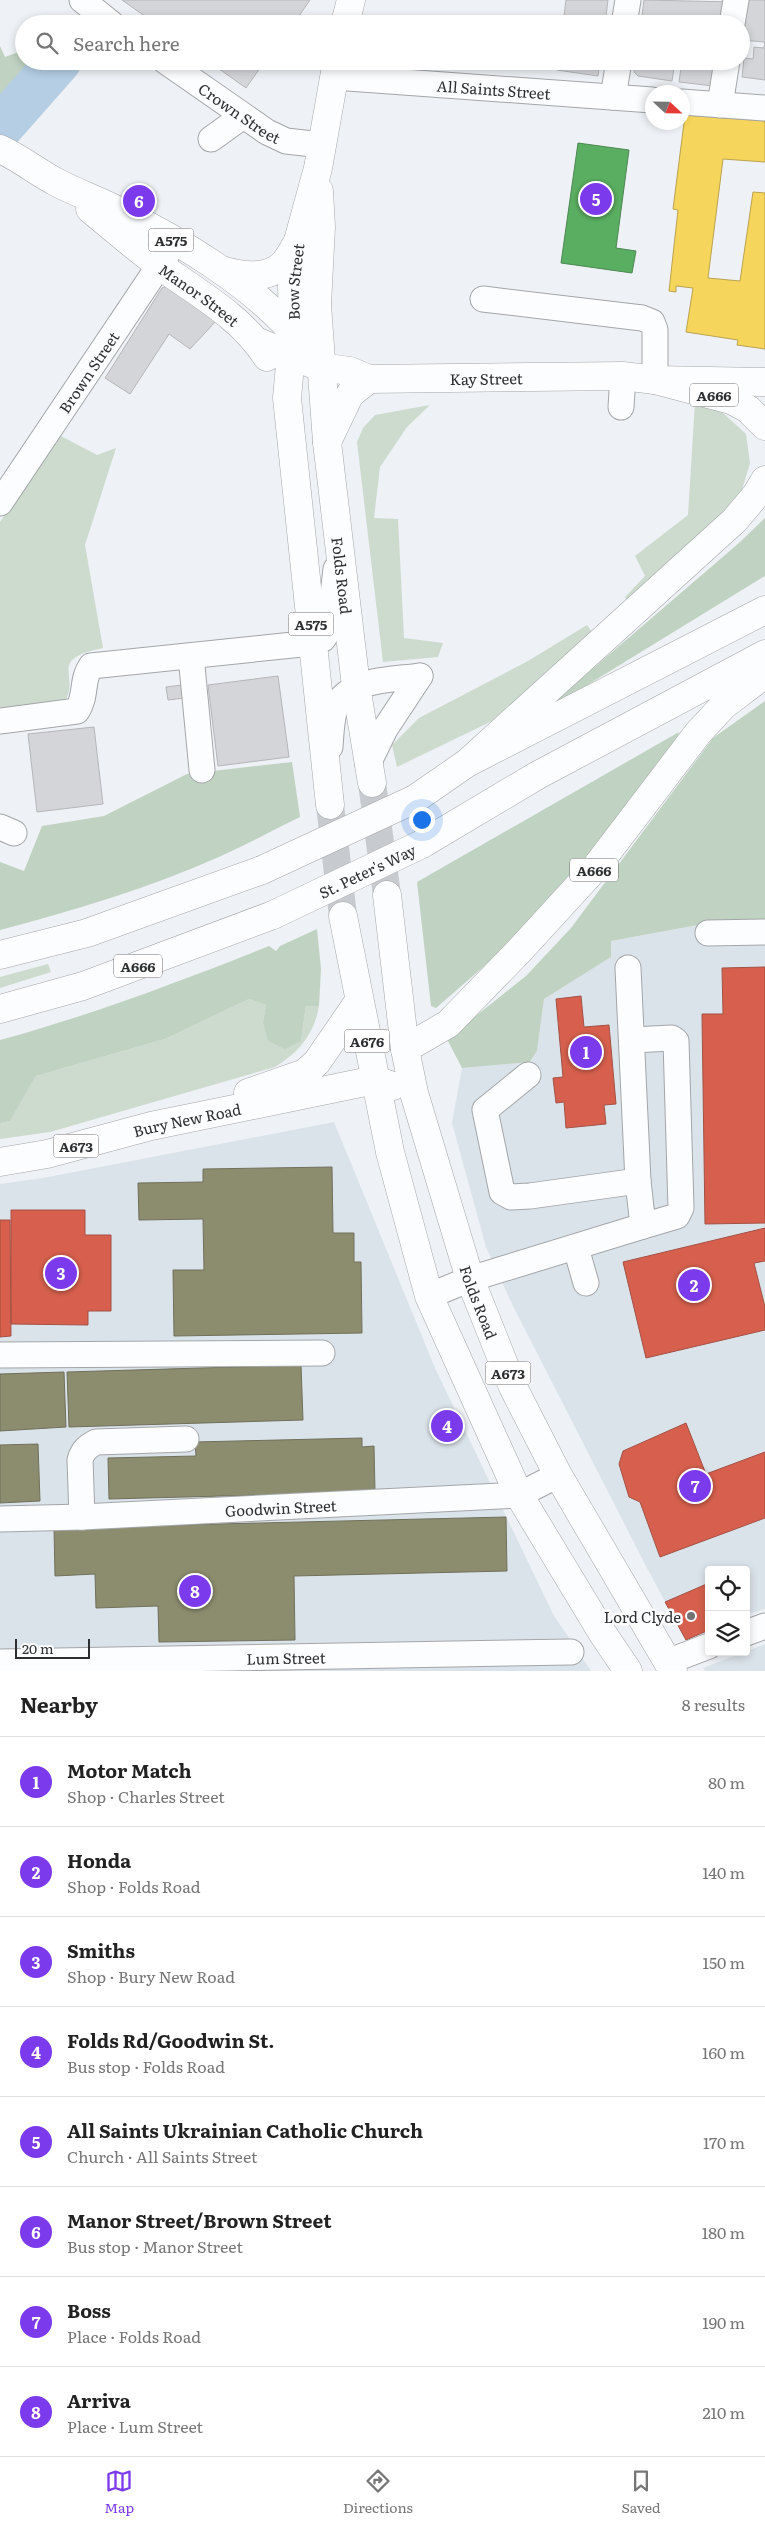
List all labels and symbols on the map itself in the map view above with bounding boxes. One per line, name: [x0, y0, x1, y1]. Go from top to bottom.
street label: All Saints Street: [436, 73, 551, 104]
street label: Crown Street: [194, 76, 285, 148]
north arrow: [645, 85, 690, 130]
pin: 5: [580, 180, 612, 218]
pin: 6: [123, 182, 155, 220]
road number: A575: [148, 228, 194, 252]
street label: Bow Street: [280, 242, 309, 321]
street label: Manor Street: [155, 257, 245, 331]
street label: Brown Street: [52, 326, 124, 417]
street label: Kay Street: [450, 366, 523, 390]
road number: A666: [690, 384, 738, 406]
street label: Folds Road: [327, 536, 359, 615]
road number: A575: [288, 612, 334, 636]
your location: [409, 807, 435, 833]
street label: St. Peter's Way: [314, 837, 420, 903]
road number: A666: [570, 858, 618, 882]
road number: A666: [114, 954, 162, 978]
road number: A676: [344, 1030, 390, 1052]
pin: 1: [570, 1033, 602, 1071]
street label: Bury New Road: [130, 1096, 243, 1142]
road number: A673: [54, 1134, 98, 1158]
pin: 3: [45, 1254, 77, 1292]
street label: Folds Road: [455, 1262, 504, 1342]
pin: 2: [678, 1266, 710, 1304]
road number: A673: [486, 1362, 530, 1385]
pin: 4: [431, 1407, 463, 1445]
pin: 7: [679, 1467, 711, 1505]
street label: Goodwin Street: [224, 1493, 337, 1521]
pin: 8: [179, 1572, 211, 1610]
place label: Lord Clyde: [604, 1605, 681, 1628]
marker: Lord Clyde: [685, 1610, 697, 1622]
scale bar: [15, 1636, 90, 1659]
street label: Lum Street: [246, 1645, 326, 1669]

